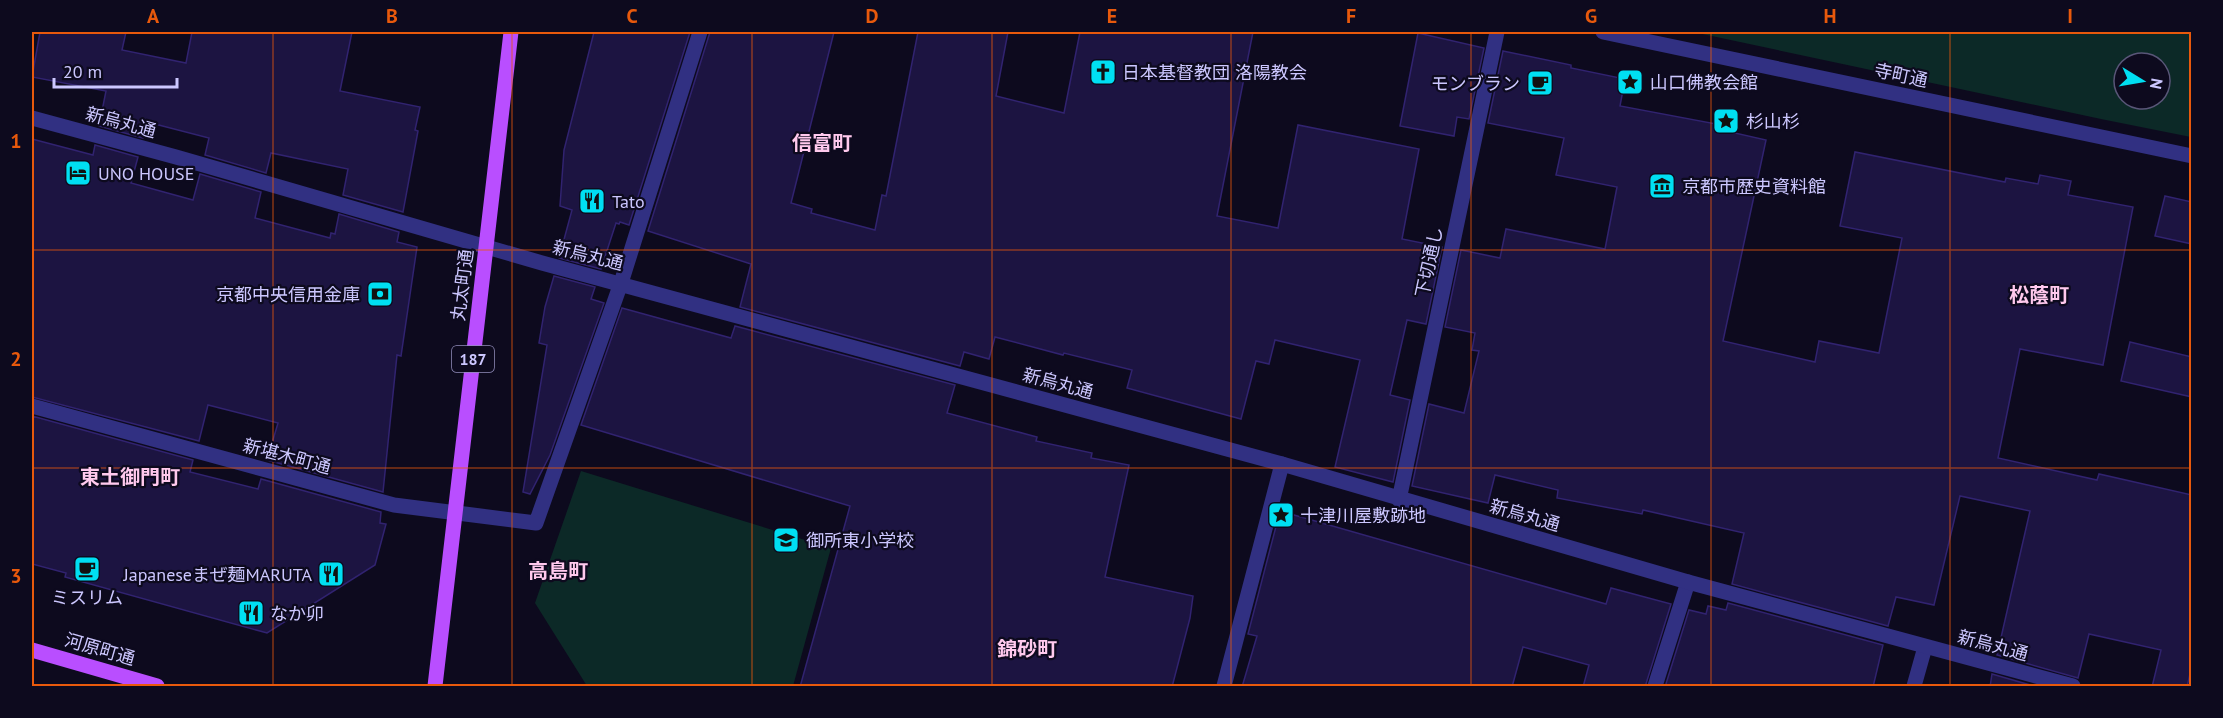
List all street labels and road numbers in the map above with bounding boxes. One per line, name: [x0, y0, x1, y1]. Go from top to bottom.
street label: 寺町通: [1872, 58, 1930, 92]
street label: 新烏丸通: [83, 102, 159, 142]
street label: 下切通し: [1410, 224, 1448, 300]
street label: 新烏丸通: [550, 235, 626, 275]
street label: 丸太町通: [446, 248, 478, 322]
road number: 187: [452, 346, 494, 372]
street label: 新烏丸通: [1020, 363, 1096, 403]
street label: 新堪木町通: [241, 433, 333, 479]
street label: 新烏丸通: [1487, 494, 1563, 536]
street label: 新烏丸通: [1955, 625, 2031, 665]
street label: 河原町通: [62, 628, 138, 670]

